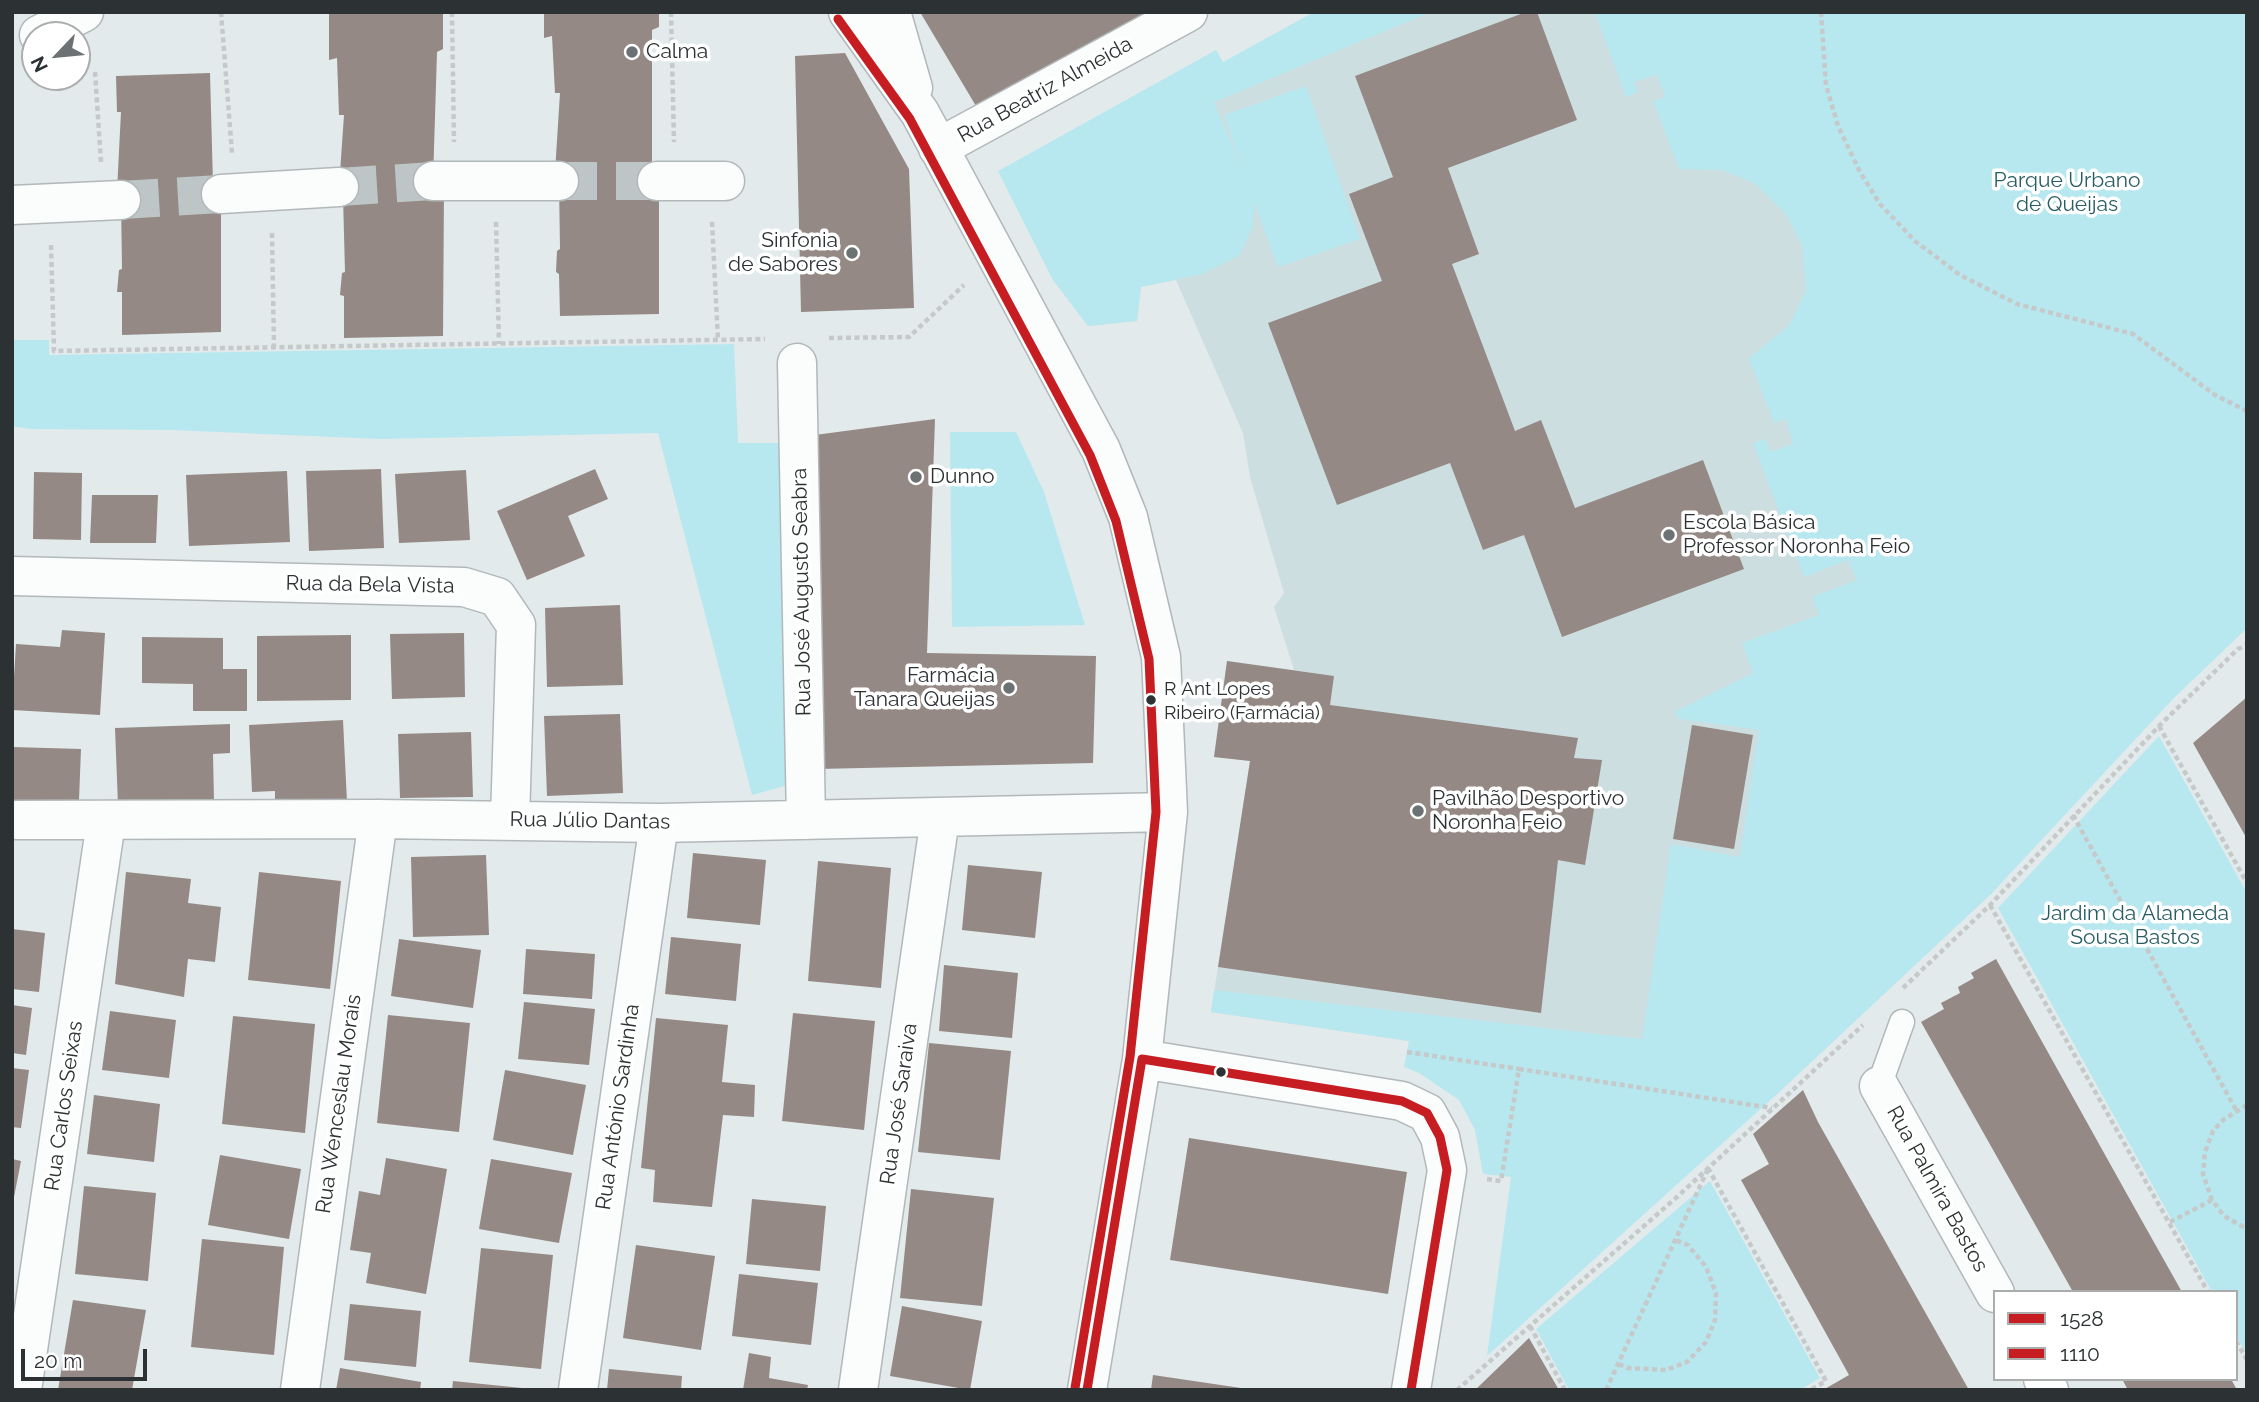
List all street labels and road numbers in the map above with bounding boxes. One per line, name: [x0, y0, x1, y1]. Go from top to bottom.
street label: Rua Beatriz Almeida: [953, 32, 1137, 148]
street label: Rua José Augusto Seabra: [787, 468, 817, 716]
street label: Rua da Bela Vista: [285, 571, 455, 599]
street label: Rua Júlio Dantas: [510, 807, 670, 835]
street label: Rua Wenceslau Morais: [311, 993, 367, 1215]
street label: Rua António Sardinha: [591, 1002, 645, 1212]
street label: Rua Carlos Seixas: [40, 1019, 88, 1193]
street label: Rua José Saraiva: [875, 1022, 923, 1186]
street label: Rua Palmira Bastos: [1881, 1102, 1993, 1276]

